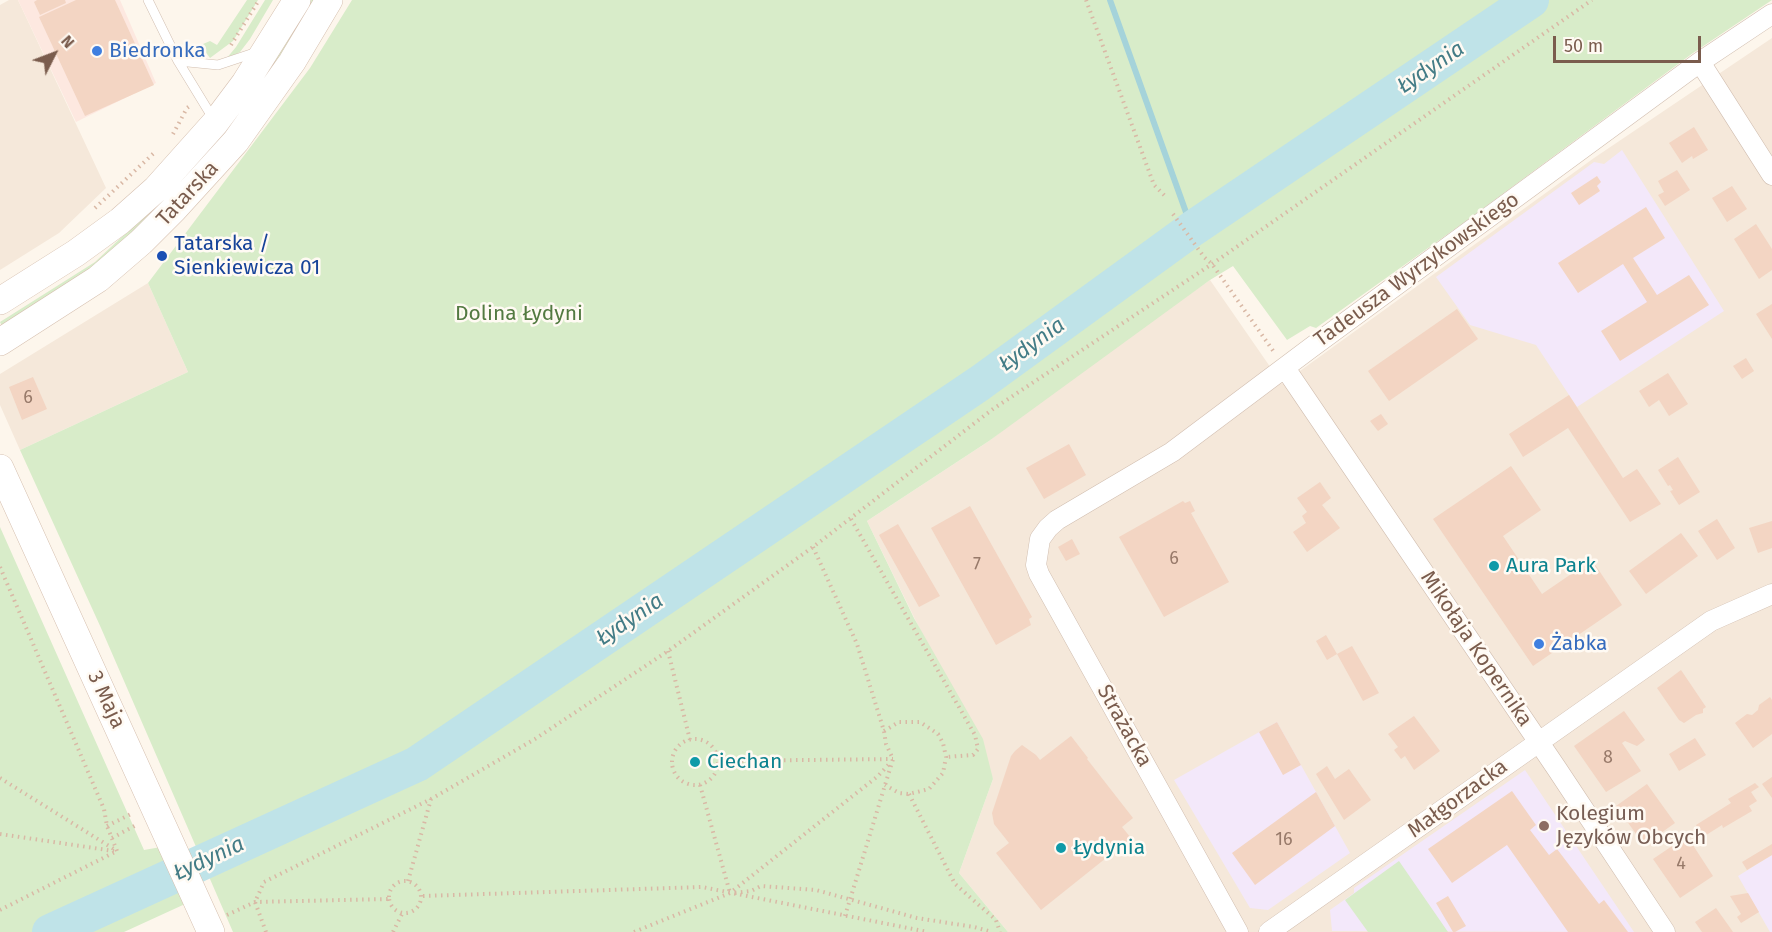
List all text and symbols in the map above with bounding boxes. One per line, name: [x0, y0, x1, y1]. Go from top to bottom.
north arrow: [24, 24, 84, 84]
scale bar: [1556, 24, 1704, 62]
text: N: [57, 31, 78, 52]
text: 50 m: [1564, 35, 1603, 57]
water label: Łydynia: [1392, 36, 1470, 100]
place label: Biedronka: [109, 38, 206, 64]
marker: Biedronka: [90, 44, 104, 58]
street label: Tatarska: [152, 156, 224, 232]
street label: Tadeusza Wyrzykowskiego: [1310, 187, 1524, 353]
place label: Tatarska / Sienkiewicza 01: [174, 231, 320, 281]
marker: Tatarska / Sienkiewicza 01: [155, 249, 169, 263]
park label: Dolina Łydyni: [455, 301, 583, 327]
water label: Łydynia: [994, 312, 1070, 378]
house number: 6: [23, 387, 33, 409]
house number: 6: [1169, 548, 1179, 570]
place label: Aura Park: [1506, 553, 1596, 579]
house number: 7: [973, 554, 981, 576]
marker: Aura Park: [1487, 559, 1501, 573]
street label: Mikołaja Kopernika: [1415, 567, 1537, 731]
water label: Łydynia: [591, 588, 669, 652]
place label: Żabka: [1551, 631, 1607, 657]
marker: Żabka: [1532, 637, 1546, 651]
street label: 3 Maja: [82, 667, 130, 733]
street label: Strażacka: [1091, 681, 1157, 771]
house number: 8: [1603, 747, 1613, 769]
place label: Ciechan: [707, 749, 782, 775]
street label: Małgorzacka: [1403, 754, 1513, 844]
marker: Ciechan: [688, 755, 702, 769]
place label: Kolegium Języków Obcych: [1556, 801, 1706, 851]
marker: Kolegium Języków Obcych: [1537, 819, 1551, 833]
house number: 16: [1275, 829, 1293, 851]
water label: Łydynia: [169, 831, 249, 887]
place label: Łydynia: [1073, 835, 1145, 861]
marker: Łydynia: [1054, 841, 1068, 855]
house number: 4: [1676, 853, 1686, 875]

